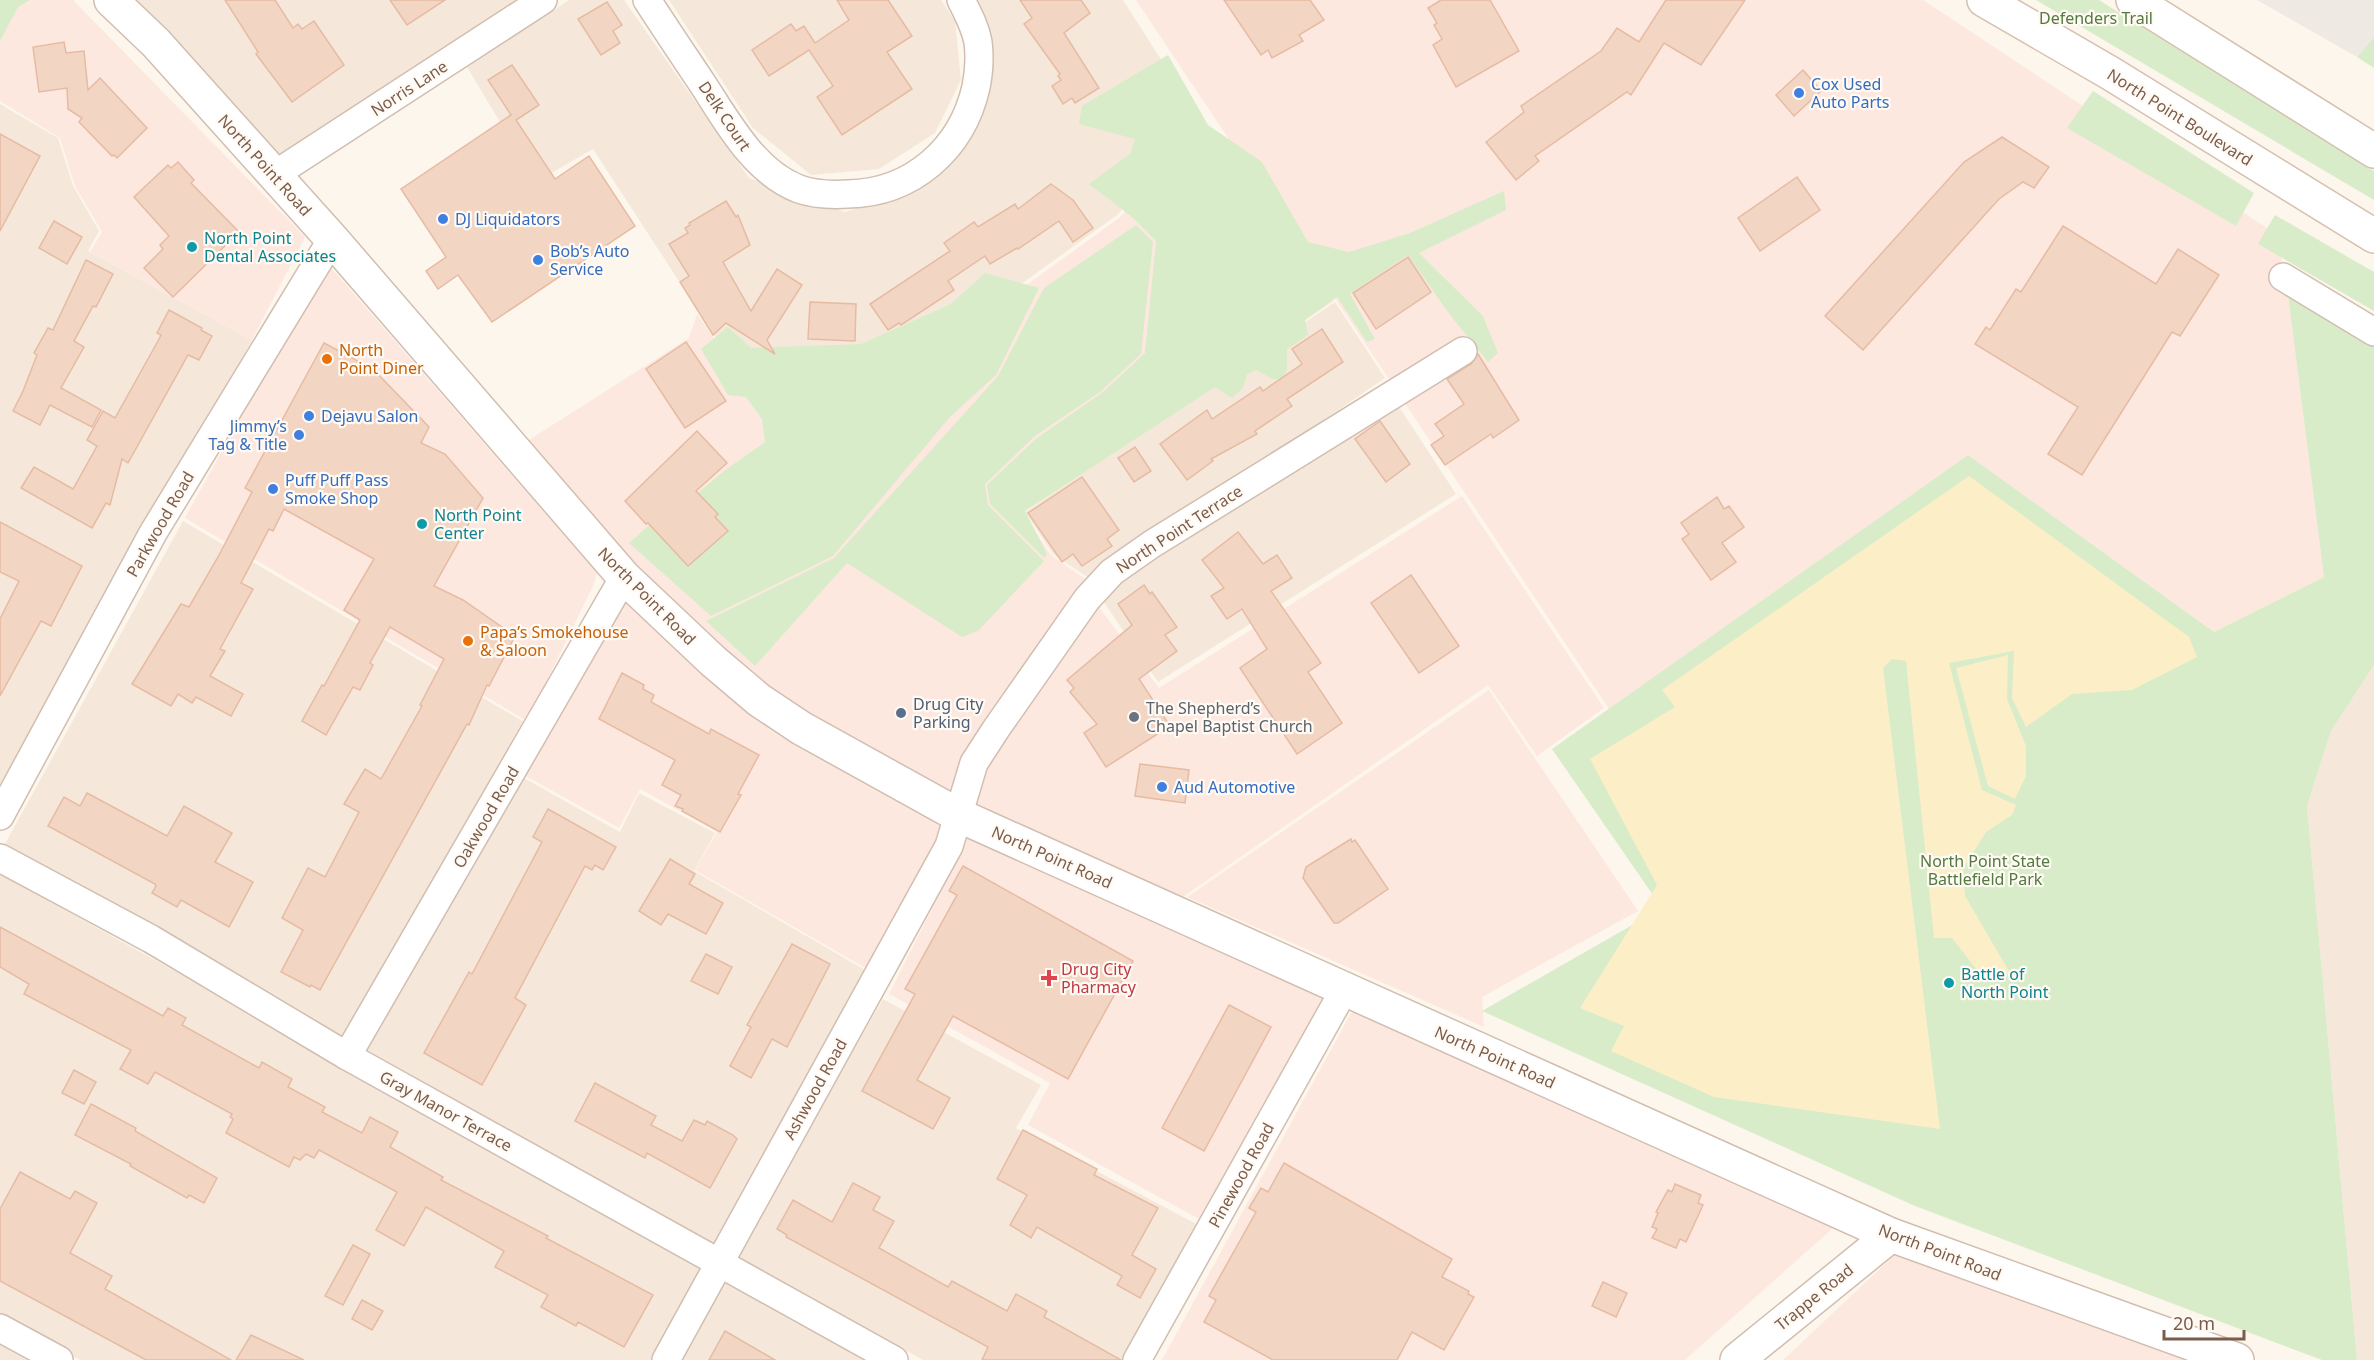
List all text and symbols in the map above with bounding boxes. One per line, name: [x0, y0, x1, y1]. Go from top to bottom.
park label: Defenders Trail: [2039, 7, 2153, 29]
street label: Norris Lane: [366, 55, 452, 121]
street label: North Point Boulevard: [2103, 63, 2257, 171]
place label: Cox Used Auto Parts: [1811, 73, 1889, 113]
street label: Delk Court: [694, 77, 756, 155]
marker: Cox Used Auto Parts: [1792, 86, 1806, 100]
street label: North Point Road: [213, 109, 317, 221]
place label: DJ Liquidators: [455, 208, 560, 230]
marker: DJ Liquidators: [436, 212, 450, 226]
place label: North Point Dental Associates: [204, 227, 336, 267]
marker: North Point Dental Associates: [185, 240, 199, 254]
place label: Bob’s Auto Service: [550, 240, 629, 280]
marker: Bob’s Auto Service: [531, 253, 545, 267]
place label: North Point Diner: [339, 339, 424, 379]
marker: North Point Diner: [320, 352, 334, 366]
place label: Dejavu Salon: [321, 405, 418, 427]
marker: Dejavu Salon: [302, 409, 316, 423]
place label: Jimmy’s Tag & Title: [209, 415, 287, 455]
marker: Jimmy’s Tag & Title: [292, 428, 306, 442]
street label: Parkwood Road: [121, 467, 199, 581]
place label: Puff Puff Pass Smoke Shop: [285, 469, 388, 509]
street label: North Point Terrace: [1111, 480, 1247, 578]
marker: Puff Puff Pass Smoke Shop: [266, 482, 280, 496]
place label: North Point Center: [434, 504, 522, 544]
marker: North Point Center: [415, 517, 429, 531]
street label: North Point Road: [593, 542, 701, 650]
place label: Papa’s Smokehouse & Saloon: [480, 621, 629, 661]
marker: Papa’s Smokehouse & Saloon: [461, 634, 475, 648]
place label: Drug City Parking: [913, 693, 984, 733]
place label: The Shepherd’s Chapel Baptist Church: [1146, 697, 1313, 737]
marker: Drug City Parking: [894, 706, 908, 720]
marker: The Shepherd’s Chapel Baptist Church: [1127, 710, 1141, 724]
street label: Oakwood Road: [448, 762, 524, 872]
place label: Aud Automotive: [1174, 776, 1295, 798]
marker: Aud Automotive: [1155, 780, 1169, 794]
street label: North Point Road: [988, 821, 1116, 893]
park label: North Point State Battlefield Park: [1920, 850, 2050, 890]
place label: Drug City Pharmacy: [1061, 958, 1137, 998]
place label: Battle of North Point: [1961, 963, 2049, 1003]
marker: Drug City Pharmacy: [1042, 971, 1056, 985]
marker: Battle of North Point: [1942, 976, 1956, 990]
street label: North Point Road: [1431, 1021, 1559, 1093]
street label: Ashwood Road: [778, 1035, 852, 1143]
street label: Gray Manor Terrace: [376, 1065, 516, 1157]
street label: Pinewood Road: [1203, 1119, 1279, 1231]
street label: North Point Road: [1875, 1218, 2005, 1286]
street label: Trappe Road: [1770, 1259, 1858, 1335]
scale bar: [2164, 1303, 2244, 1341]
text: 20 m: [2173, 1311, 2215, 1335]

